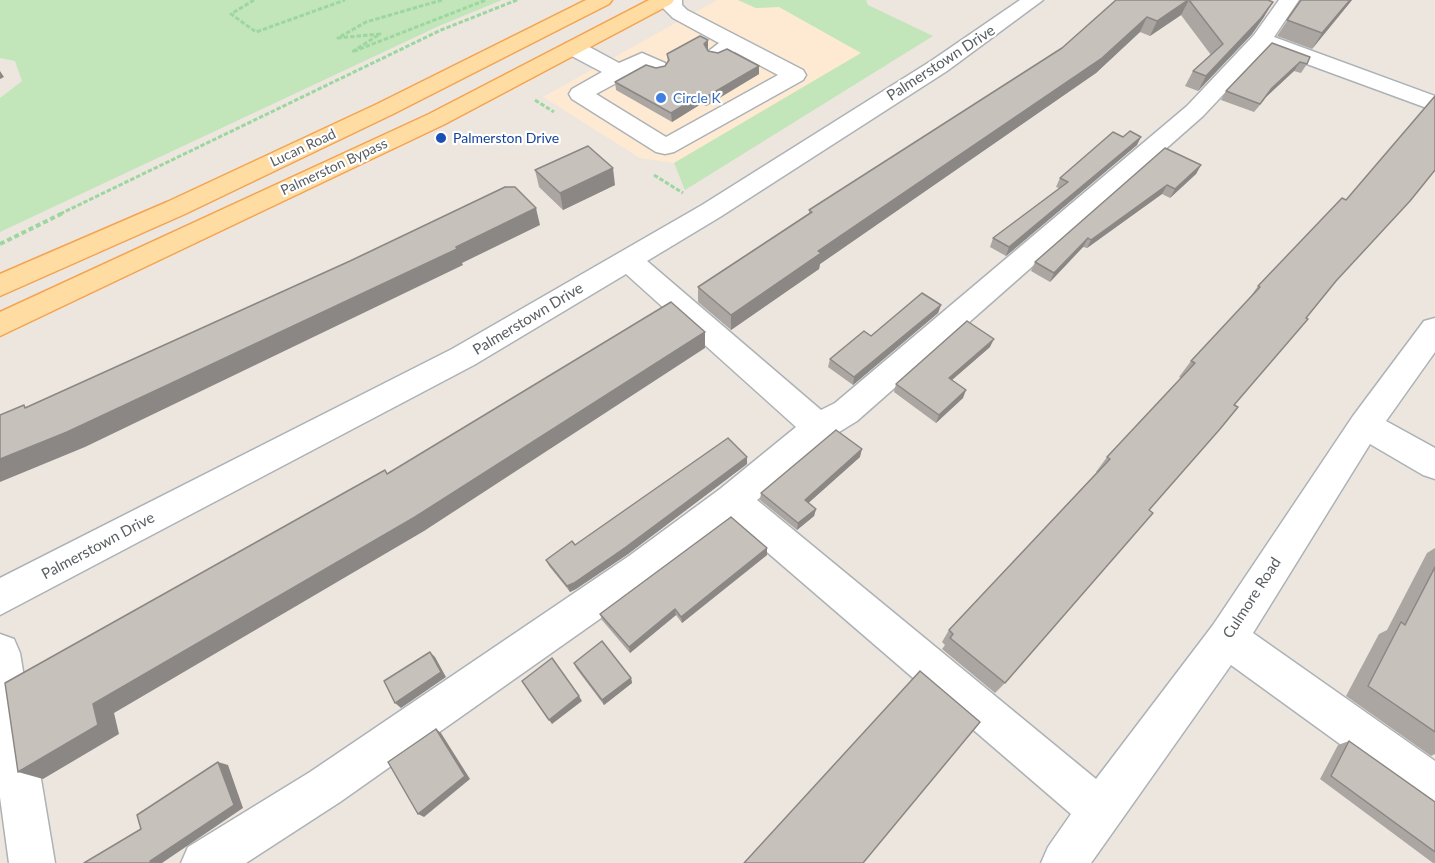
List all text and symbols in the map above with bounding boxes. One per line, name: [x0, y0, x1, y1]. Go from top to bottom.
street label: Palmerstown Drive: [884, 21, 998, 105]
place label: Circle K: [673, 90, 721, 106]
marker: Circle K: [654, 91, 668, 105]
street label: Lucan Road: [267, 125, 339, 171]
place label: Palmerston Drive: [453, 130, 559, 146]
marker: Palmerston Drive: [434, 131, 448, 145]
street label: Palmerston Bypass: [278, 135, 390, 199]
street label: Palmerstown Drive: [470, 279, 586, 359]
street label: Palmerstown Drive: [38, 509, 158, 583]
street label: Culmore Road: [1219, 554, 1285, 642]

